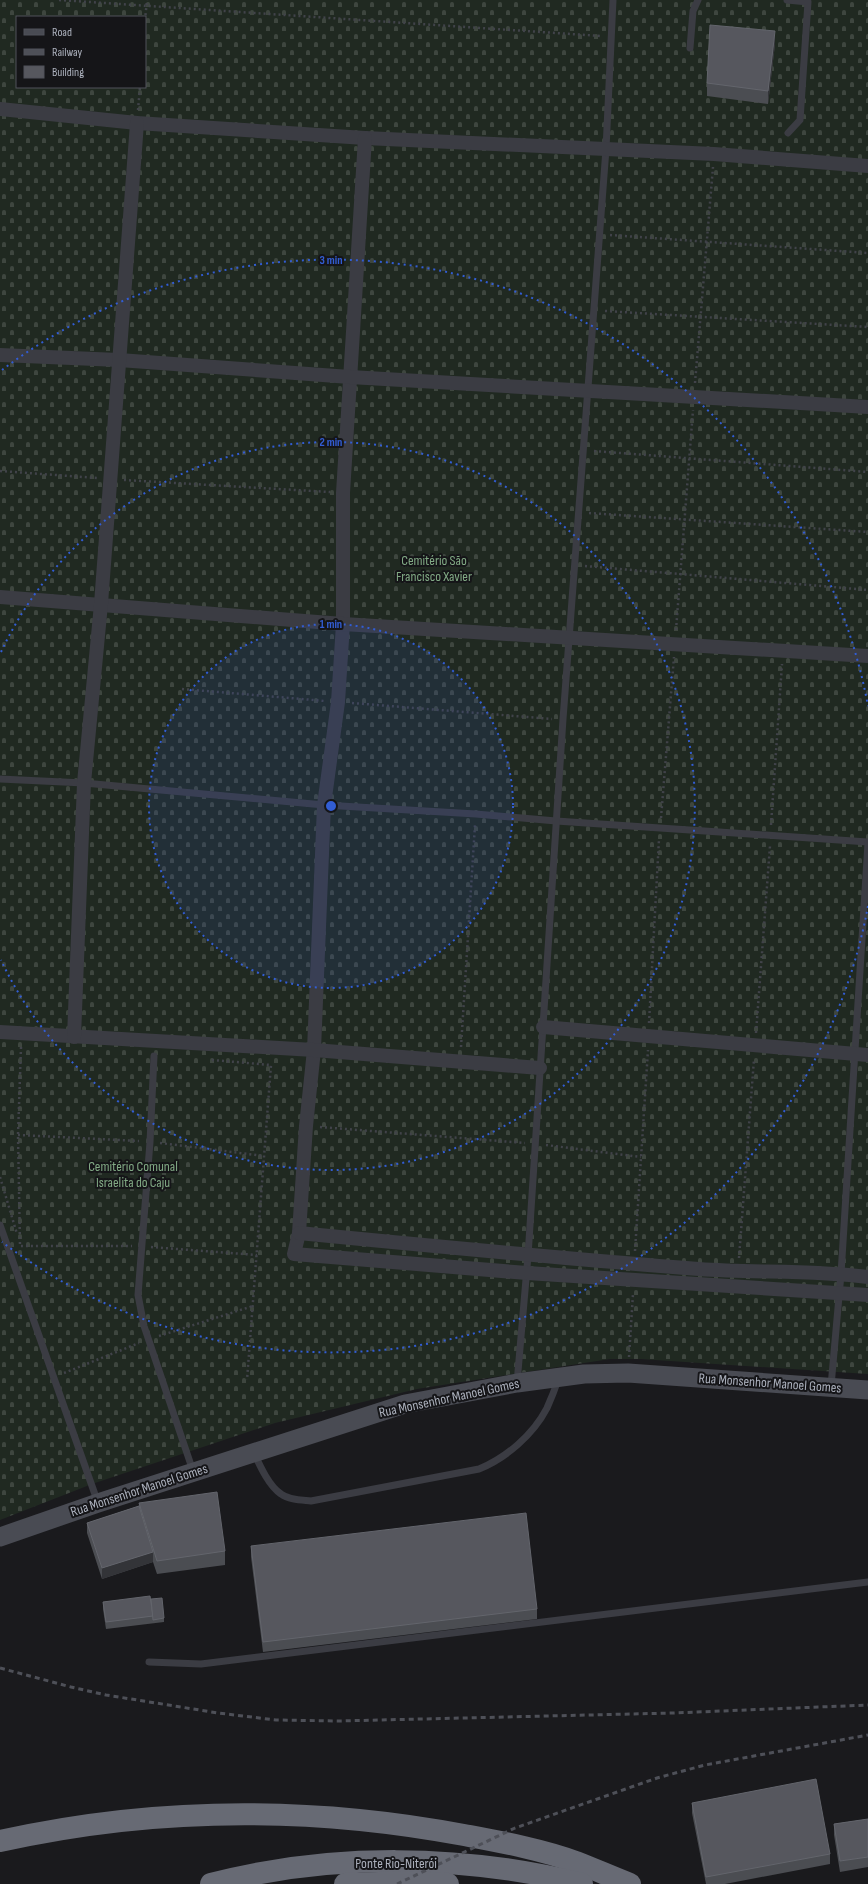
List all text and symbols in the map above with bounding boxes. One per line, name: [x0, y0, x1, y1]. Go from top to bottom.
legend: [16, 16, 146, 88]
text: Road: [52, 25, 72, 40]
text: Railway: [52, 45, 83, 60]
text: Building: [52, 65, 84, 80]
text: 3 min: [320, 253, 342, 268]
text: 2 min: [320, 435, 342, 450]
park label: Cemitério São Francisco Xavier: [396, 552, 472, 585]
text: 1 min: [320, 617, 342, 632]
centre of rings: [324, 799, 338, 813]
park label: Cemitério Comunal Israelita do Caju: [88, 1158, 178, 1191]
street label: Rua Monsenhor Manoel Gomes: [698, 1370, 842, 1396]
street label: Rua Monsenhor Manoel Gomes: [377, 1375, 521, 1421]
street label: Rua Monsenhor Manoel Gomes: [68, 1460, 210, 1520]
street label: Ponte Rio-Niterói: [355, 1855, 437, 1872]

